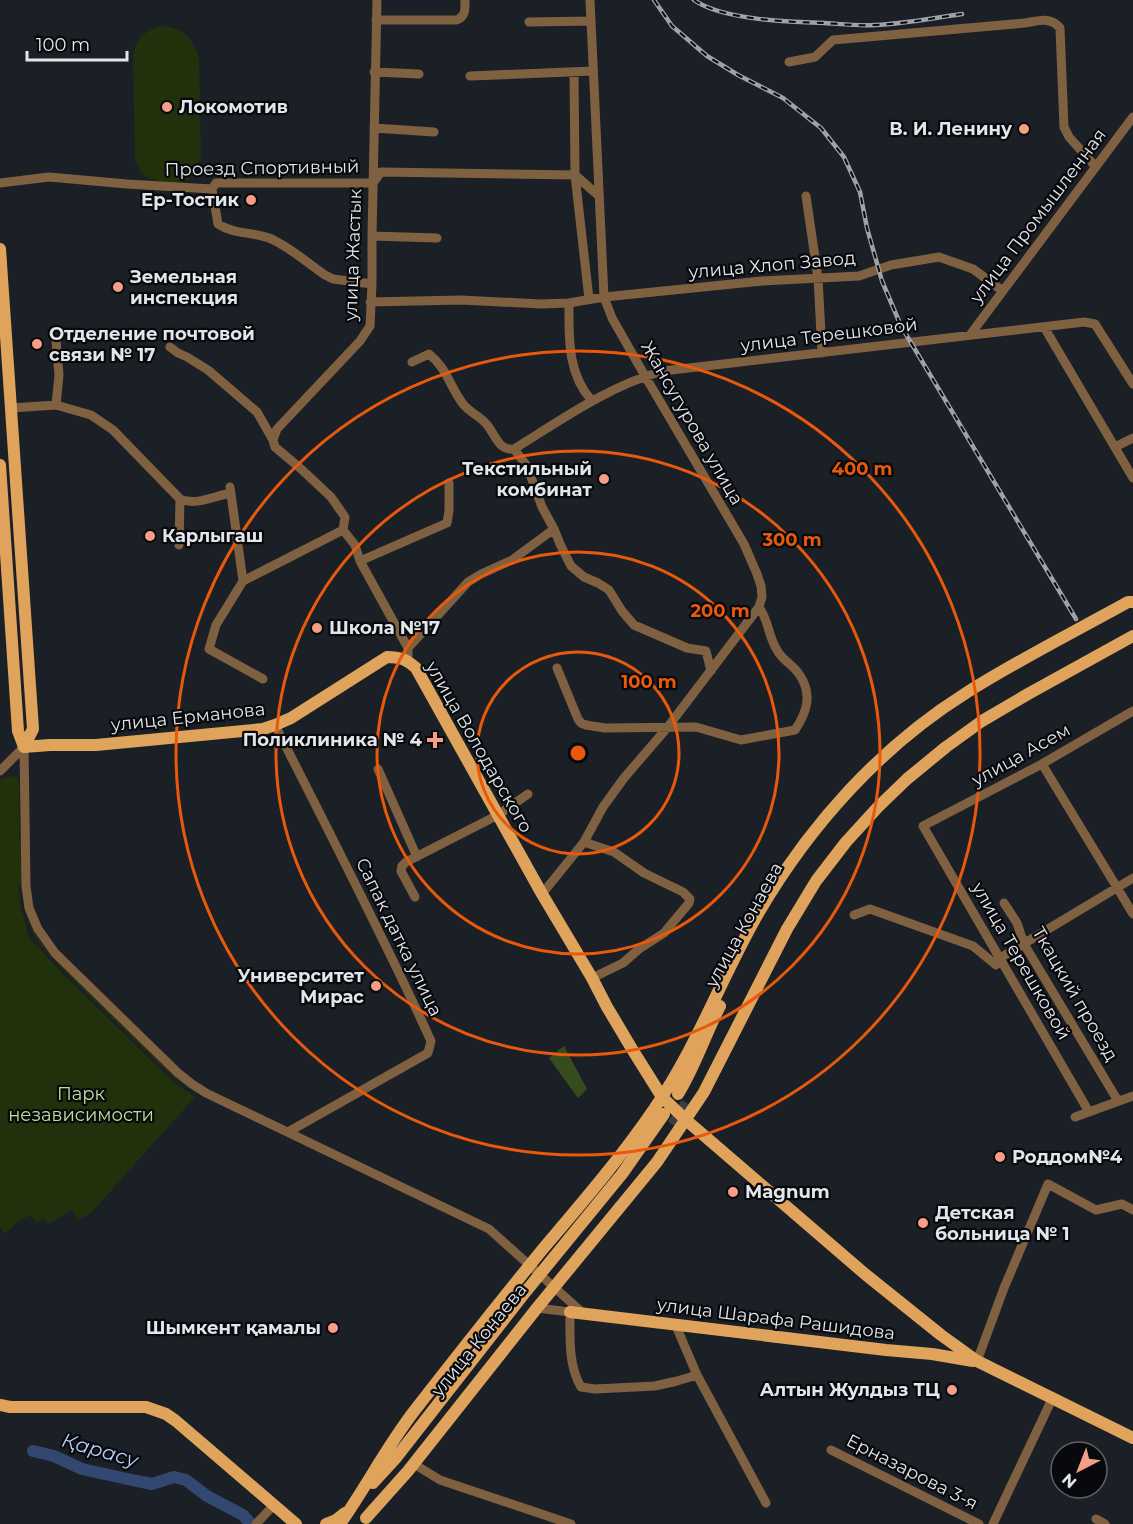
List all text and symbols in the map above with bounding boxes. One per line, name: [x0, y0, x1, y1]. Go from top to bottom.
scale bar: [27, 24, 128, 62]
text: 100 m: [36, 34, 90, 56]
place label: Локомотив: [179, 96, 288, 118]
marker: Локомотив: [160, 100, 174, 114]
place label: В. И. Ленину: [889, 118, 1013, 140]
marker: В. И. Ленину: [1017, 122, 1031, 136]
street label: улица Промышленная: [965, 124, 1111, 308]
street label: Проезд Спортивный: [164, 155, 360, 181]
street label: улица Жастык: [340, 188, 366, 323]
place label: Ер-Тостик: [141, 189, 239, 211]
marker: Ер-Тостик: [244, 193, 258, 207]
street label: улица Хлоп Завод: [686, 247, 857, 283]
place label: Земельная инспекция: [129, 266, 238, 309]
marker: Земельная инспекция: [111, 280, 125, 294]
street label: улица Терешковой: [738, 313, 919, 357]
place label: Отделение почтовой связи № 17: [49, 323, 255, 366]
marker: Отделение почтовой связи № 17: [30, 337, 44, 351]
street label: Жансугурова улица: [636, 337, 748, 509]
place label: Текстильный комбинат: [462, 458, 592, 501]
text: 400 m: [832, 458, 892, 480]
marker: Текстильный комбинат: [597, 472, 611, 486]
place label: Карлыгаш: [162, 525, 263, 547]
marker: Карлыгаш: [143, 529, 157, 543]
text: 300 m: [761, 529, 822, 551]
text: 200 m: [690, 600, 750, 622]
place label: Школа №17: [329, 617, 440, 639]
marker: Школа №17: [310, 621, 324, 635]
street label: улица Володарского: [420, 656, 537, 837]
text: 100 m: [621, 671, 677, 693]
street label: улица Ерманова: [109, 698, 266, 736]
street label: улица Асем: [967, 719, 1074, 792]
place label: Поликлиника № 4: [243, 729, 423, 751]
marker: Поликлиника № 4: [426, 731, 444, 749]
centre of rings: [568, 743, 588, 763]
street label: Сапак датка улица: [351, 854, 447, 1020]
street label: улица Конаева: [700, 859, 787, 992]
street label: улица Терешковой: [966, 877, 1075, 1044]
street label: Ткацкий проезд: [1028, 923, 1123, 1065]
place label: Университет Мирас: [238, 965, 364, 1008]
marker: Университет Мирас: [369, 979, 383, 993]
park label: Парк независимости: [8, 1083, 154, 1126]
place label: Роддом№4: [1012, 1146, 1123, 1168]
marker: Роддом№4: [993, 1150, 1007, 1164]
place label: Magnum: [745, 1181, 830, 1203]
marker: Magnum: [726, 1185, 740, 1199]
place label: Детская больница № 1: [935, 1202, 1070, 1245]
marker: Детская больница № 1: [916, 1216, 930, 1230]
street label: улица Конаева: [426, 1279, 531, 1402]
street label: улица Шарафа Рашидова: [655, 1293, 896, 1345]
place label: Шымкент қамалы: [146, 1317, 321, 1339]
marker: Шымкент қамалы: [326, 1321, 340, 1335]
place label: Алтын Жулдыз ТЦ: [760, 1379, 940, 1401]
marker: Алтын Жулдыз ТЦ: [945, 1383, 959, 1397]
water label: Қарасу: [59, 1428, 142, 1473]
street label: Ерназарова 3-я: [843, 1429, 981, 1515]
north arrow: [1049, 1440, 1109, 1500]
text: N: [1058, 1469, 1080, 1492]

